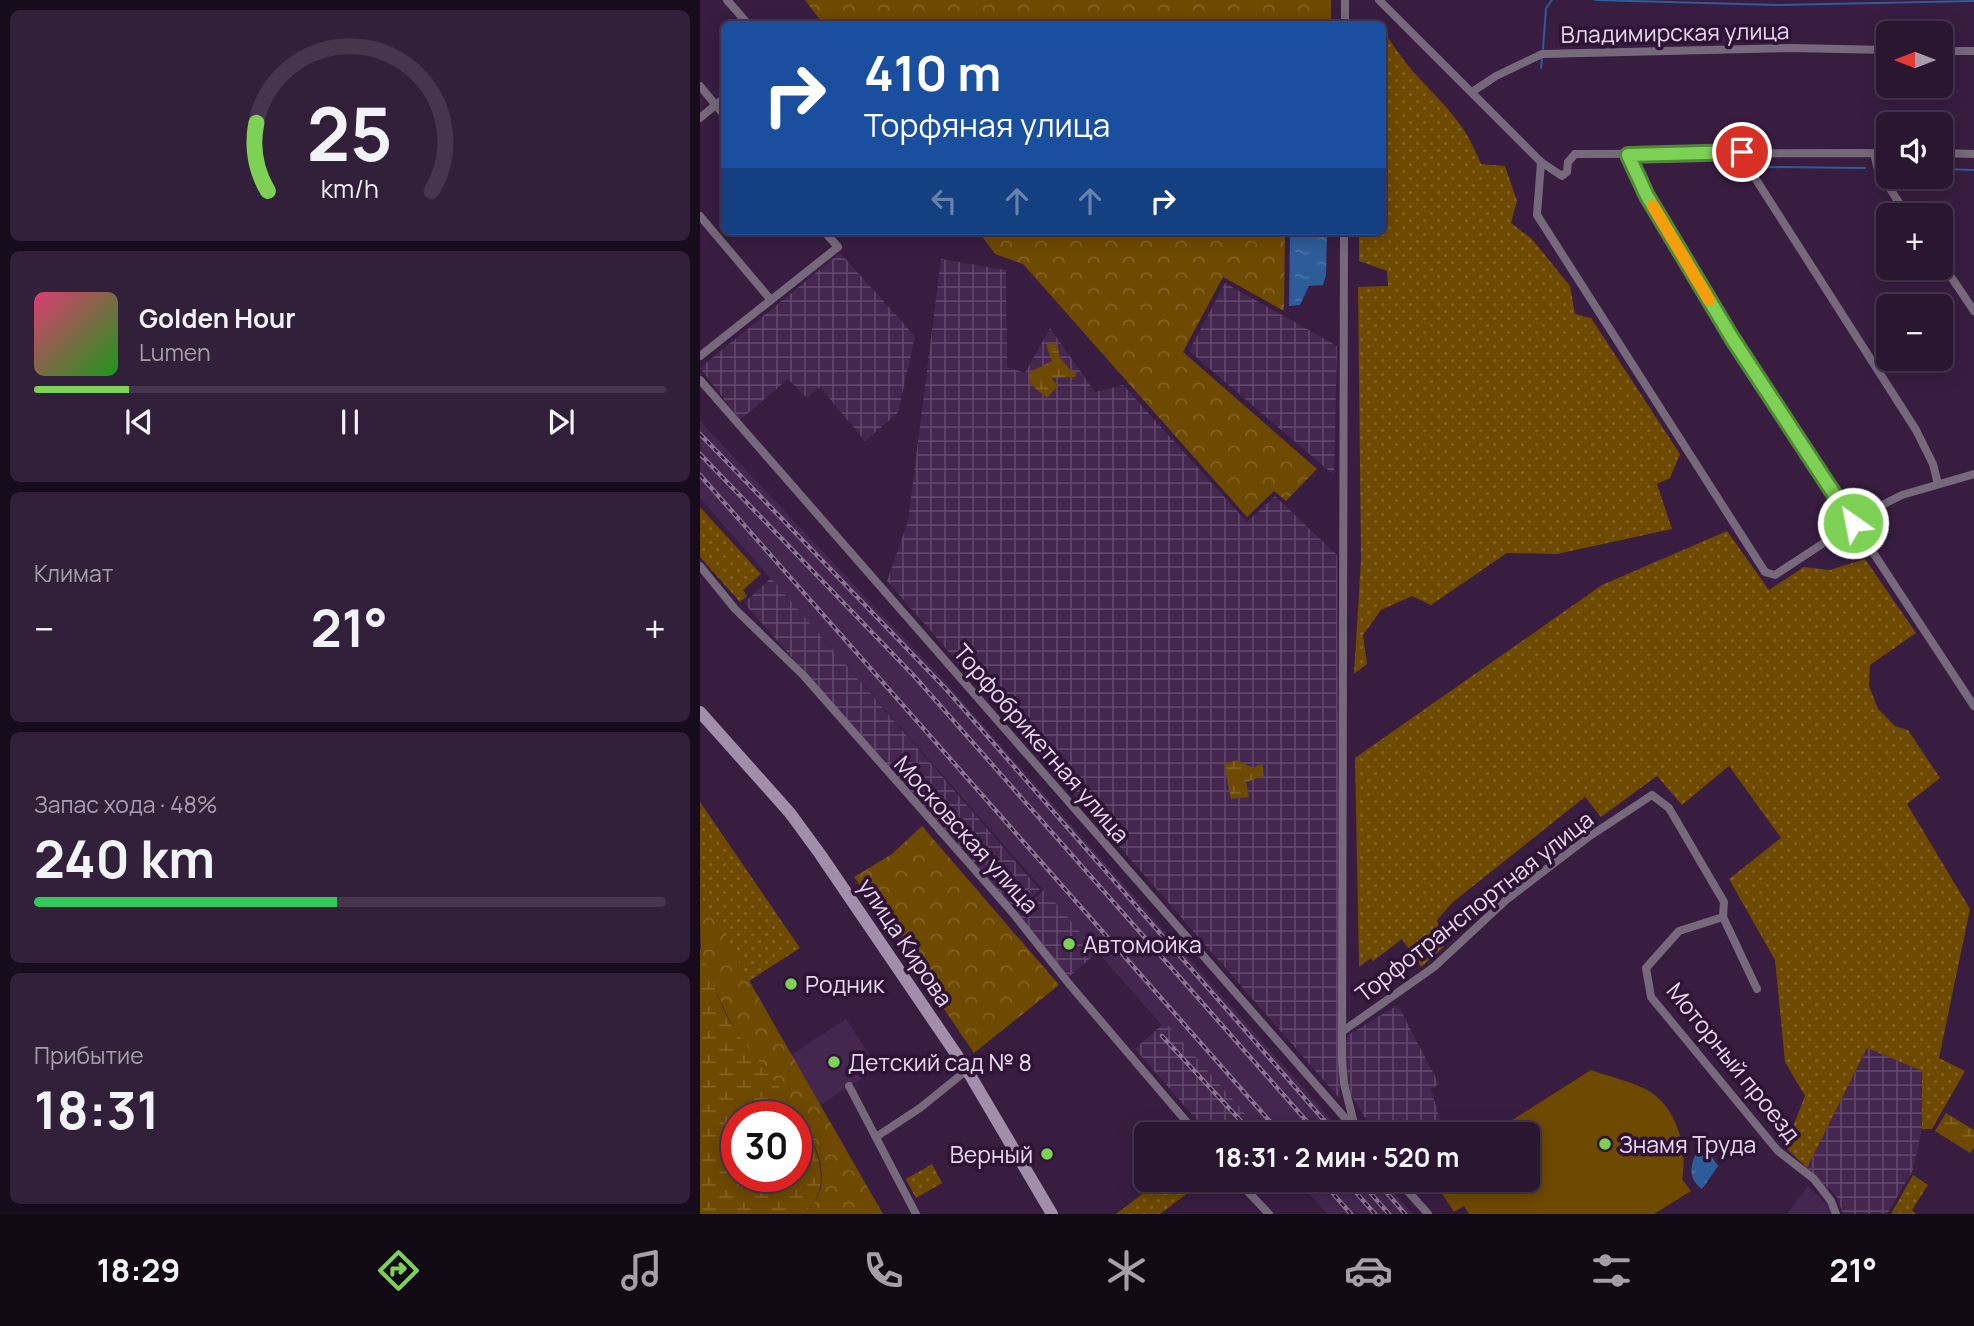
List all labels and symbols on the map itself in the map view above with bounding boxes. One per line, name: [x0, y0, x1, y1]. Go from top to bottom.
street label: Владимирская улица: [1560, 14, 1790, 50]
north arrow: [1876, 21, 1953, 98]
pin: [1712, 122, 1772, 182]
position arrow: [1816, 486, 1890, 560]
street label: Торфобрикетная улица: [947, 637, 1137, 849]
street label: Московская улица: [888, 748, 1046, 920]
street label: Торфотранспортная улица: [1348, 803, 1600, 1009]
street label: улица Кирова: [851, 871, 961, 1013]
place label: Автомойка: [1083, 928, 1202, 960]
marker: Автомойка: [1061, 936, 1077, 952]
place label: Родник: [805, 968, 885, 1000]
marker: Родник: [783, 976, 799, 992]
street label: Моторный проезд: [1660, 976, 1808, 1149]
place label: Детский сад № 8: [848, 1046, 1032, 1078]
marker: Детский сад № 8: [826, 1054, 842, 1070]
speed limit sign: 30: [721, 1101, 812, 1192]
place label: Знамя Труда: [1619, 1128, 1756, 1160]
marker: Знамя Труда: [1597, 1136, 1613, 1152]
place label: Верный: [950, 1138, 1033, 1170]
marker: Верный: [1039, 1146, 1055, 1162]

